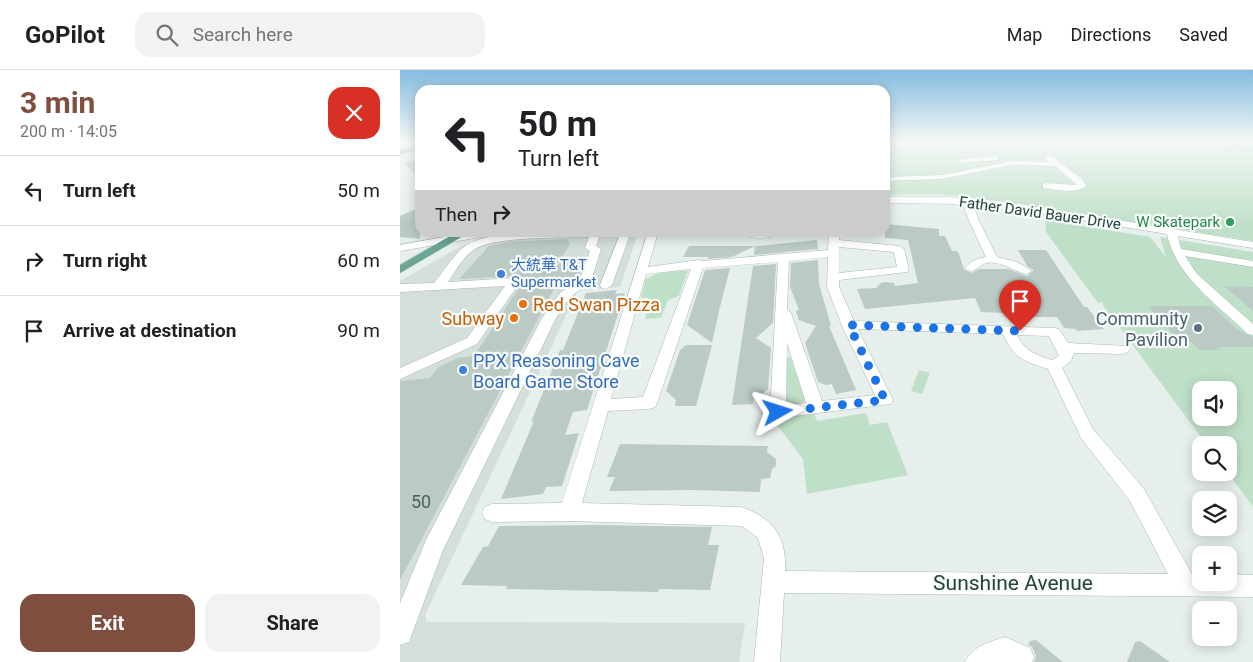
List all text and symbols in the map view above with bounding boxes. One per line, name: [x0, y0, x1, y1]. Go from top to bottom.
search box: [135, 12, 485, 57]
text: GoPilot: [25, 21, 105, 49]
icon: search: [153, 21, 181, 49]
text: Search here: [193, 23, 293, 46]
text: Map: [1007, 24, 1042, 45]
text: Directions: [1070, 24, 1151, 45]
text: Saved: [1179, 24, 1228, 45]
text: 3 min: [20, 85, 95, 120]
button: close: [328, 87, 380, 139]
text: 50 m: [518, 104, 597, 145]
icon: left: [435, 105, 500, 170]
text: 200 m · 14:05: [20, 122, 117, 141]
text: Turn left: [518, 146, 599, 171]
icon: left: [20, 177, 48, 205]
text: Turn left: [63, 179, 136, 202]
text: 50 m: [337, 179, 380, 202]
street label: Father David Bauer Drive: [958, 193, 1122, 233]
icon: right: [487, 200, 515, 228]
text: Then: [435, 203, 477, 226]
place label: W Skatepark: [1136, 213, 1220, 231]
marker: W Skatepark: [1224, 216, 1236, 228]
icon: right: [20, 247, 48, 275]
text: Turn right: [63, 249, 147, 272]
text: 60 m: [337, 249, 380, 272]
place label: 大統華 T&T Supermarket: [511, 256, 596, 291]
marker: 大統華 T&T Supermarket: [495, 268, 507, 280]
pin: [999, 280, 1041, 331]
icon: arrive: [1006, 287, 1034, 315]
place label: Red Swan Pizza: [533, 294, 660, 315]
marker: Red Swan Pizza: [517, 298, 529, 310]
place label: Subway: [442, 308, 504, 329]
place label: Community Pavilion: [1096, 308, 1188, 350]
marker: Subway: [508, 312, 520, 324]
icon: arrive: [20, 317, 48, 345]
text: Arrive at destination: [63, 319, 236, 342]
text: 90 m: [337, 319, 380, 342]
marker: Community Pavilion: [1192, 322, 1204, 334]
place label: PPX Reasoning Cave Board Game Store: [473, 350, 640, 392]
marker: PPX Reasoning Cave Board Game Store: [457, 364, 469, 376]
map controls: [1192, 381, 1237, 646]
button: sound: [1192, 381, 1237, 426]
position arrow: [751, 385, 803, 437]
button: search: [1192, 436, 1237, 481]
house number: 50: [411, 491, 431, 512]
button: layers: [1192, 491, 1237, 536]
button: +: [1192, 546, 1237, 591]
street label: Sunshine Avenue: [933, 571, 1093, 595]
button: Exit: [20, 594, 195, 652]
button: Share: [205, 594, 380, 652]
button: −: [1192, 601, 1237, 646]

